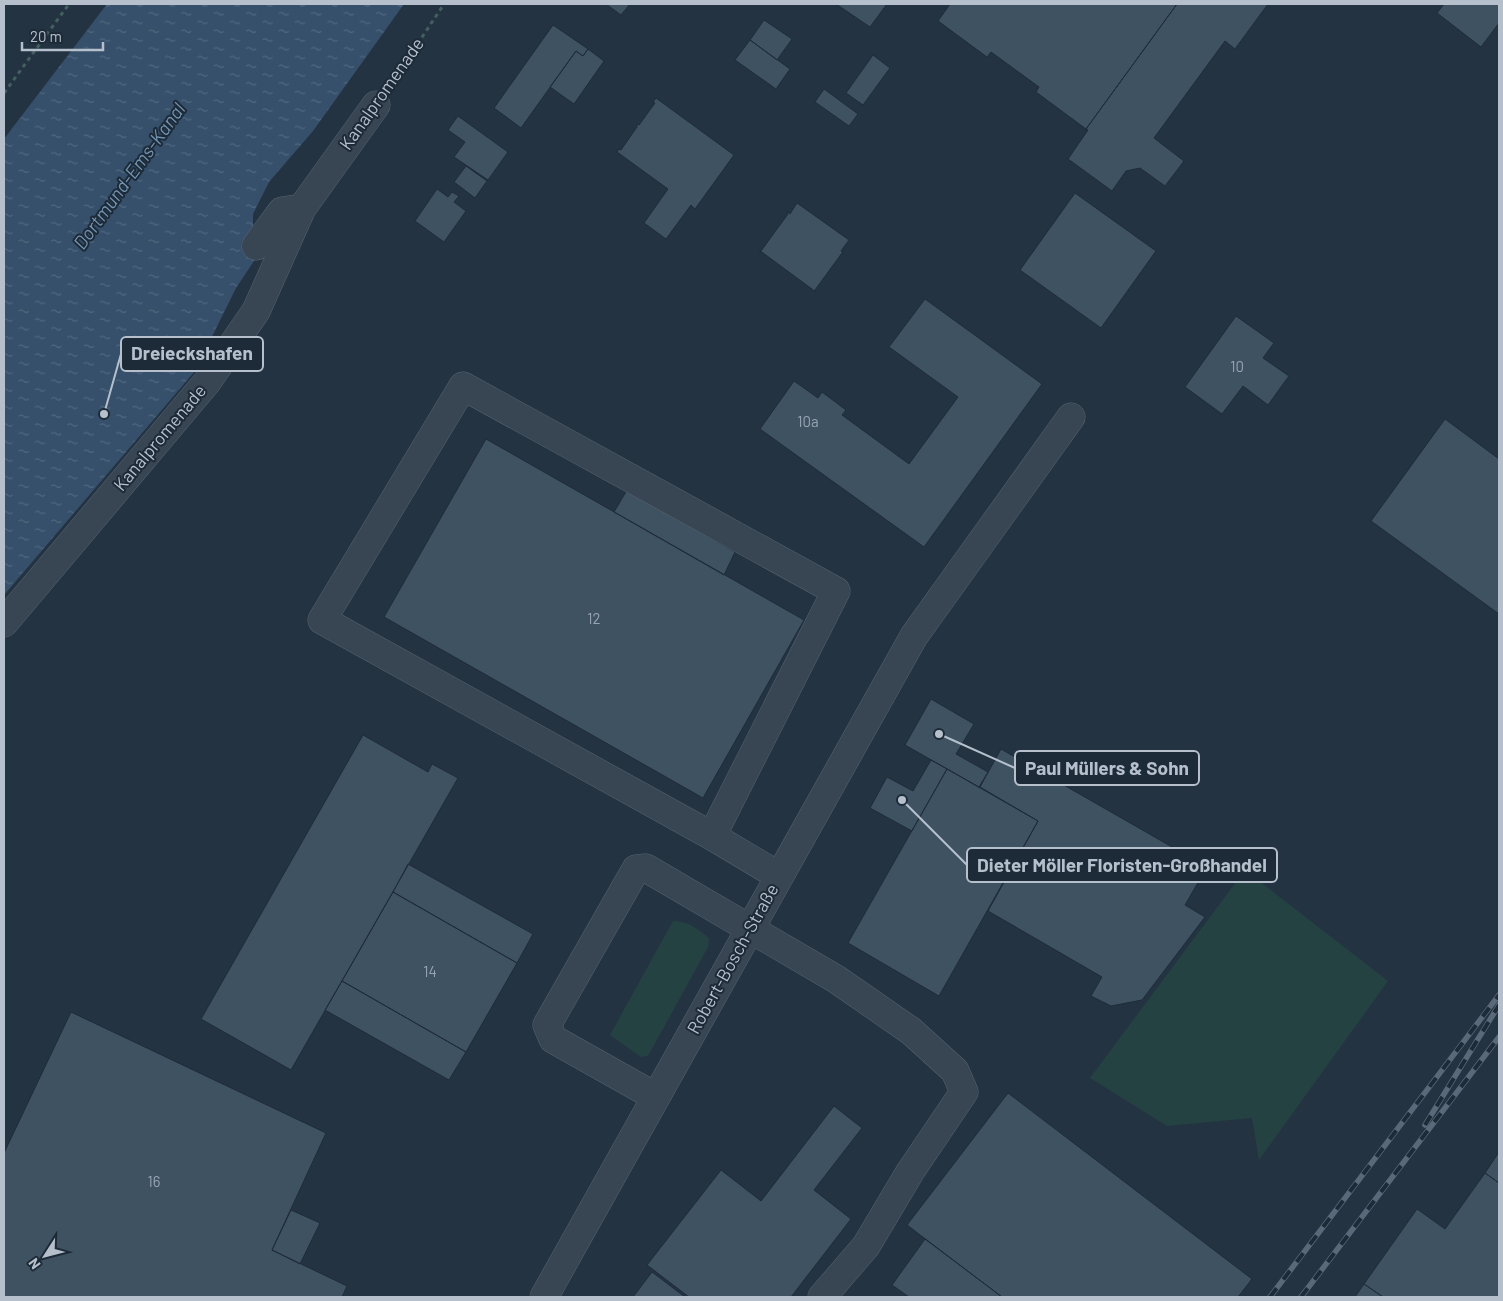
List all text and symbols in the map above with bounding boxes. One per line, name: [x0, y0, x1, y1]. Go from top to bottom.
scale bar: [22, 20, 104, 52]
text: 20 m: [30, 27, 62, 45]
street label: Kanalpromenade: [334, 33, 428, 154]
water label: Dortmund-Ems-Kanal: [68, 97, 190, 253]
callout: Dreieckshafen: [121, 337, 263, 371]
text: Dreieckshafen: [131, 341, 253, 364]
house number: 10: [1230, 357, 1244, 375]
street label: Kanalpromenade: [108, 380, 210, 495]
house number: 10a: [797, 412, 819, 430]
house number: 12: [587, 609, 601, 627]
callout: Paul Müllers & Sohn: [1015, 751, 1199, 785]
text: Paul Müllers & Sohn: [1025, 756, 1189, 779]
callout: Dieter Möller Floristen-Großhandel: [967, 848, 1277, 882]
text: Dieter Möller Floristen-Großhandel: [977, 853, 1267, 876]
street label: Robert-Bosch-Straße: [682, 880, 783, 1038]
house number: 14: [423, 962, 437, 980]
house number: 16: [148, 1172, 160, 1190]
north arrow: [20, 1231, 70, 1281]
text: N: [24, 1255, 44, 1273]

